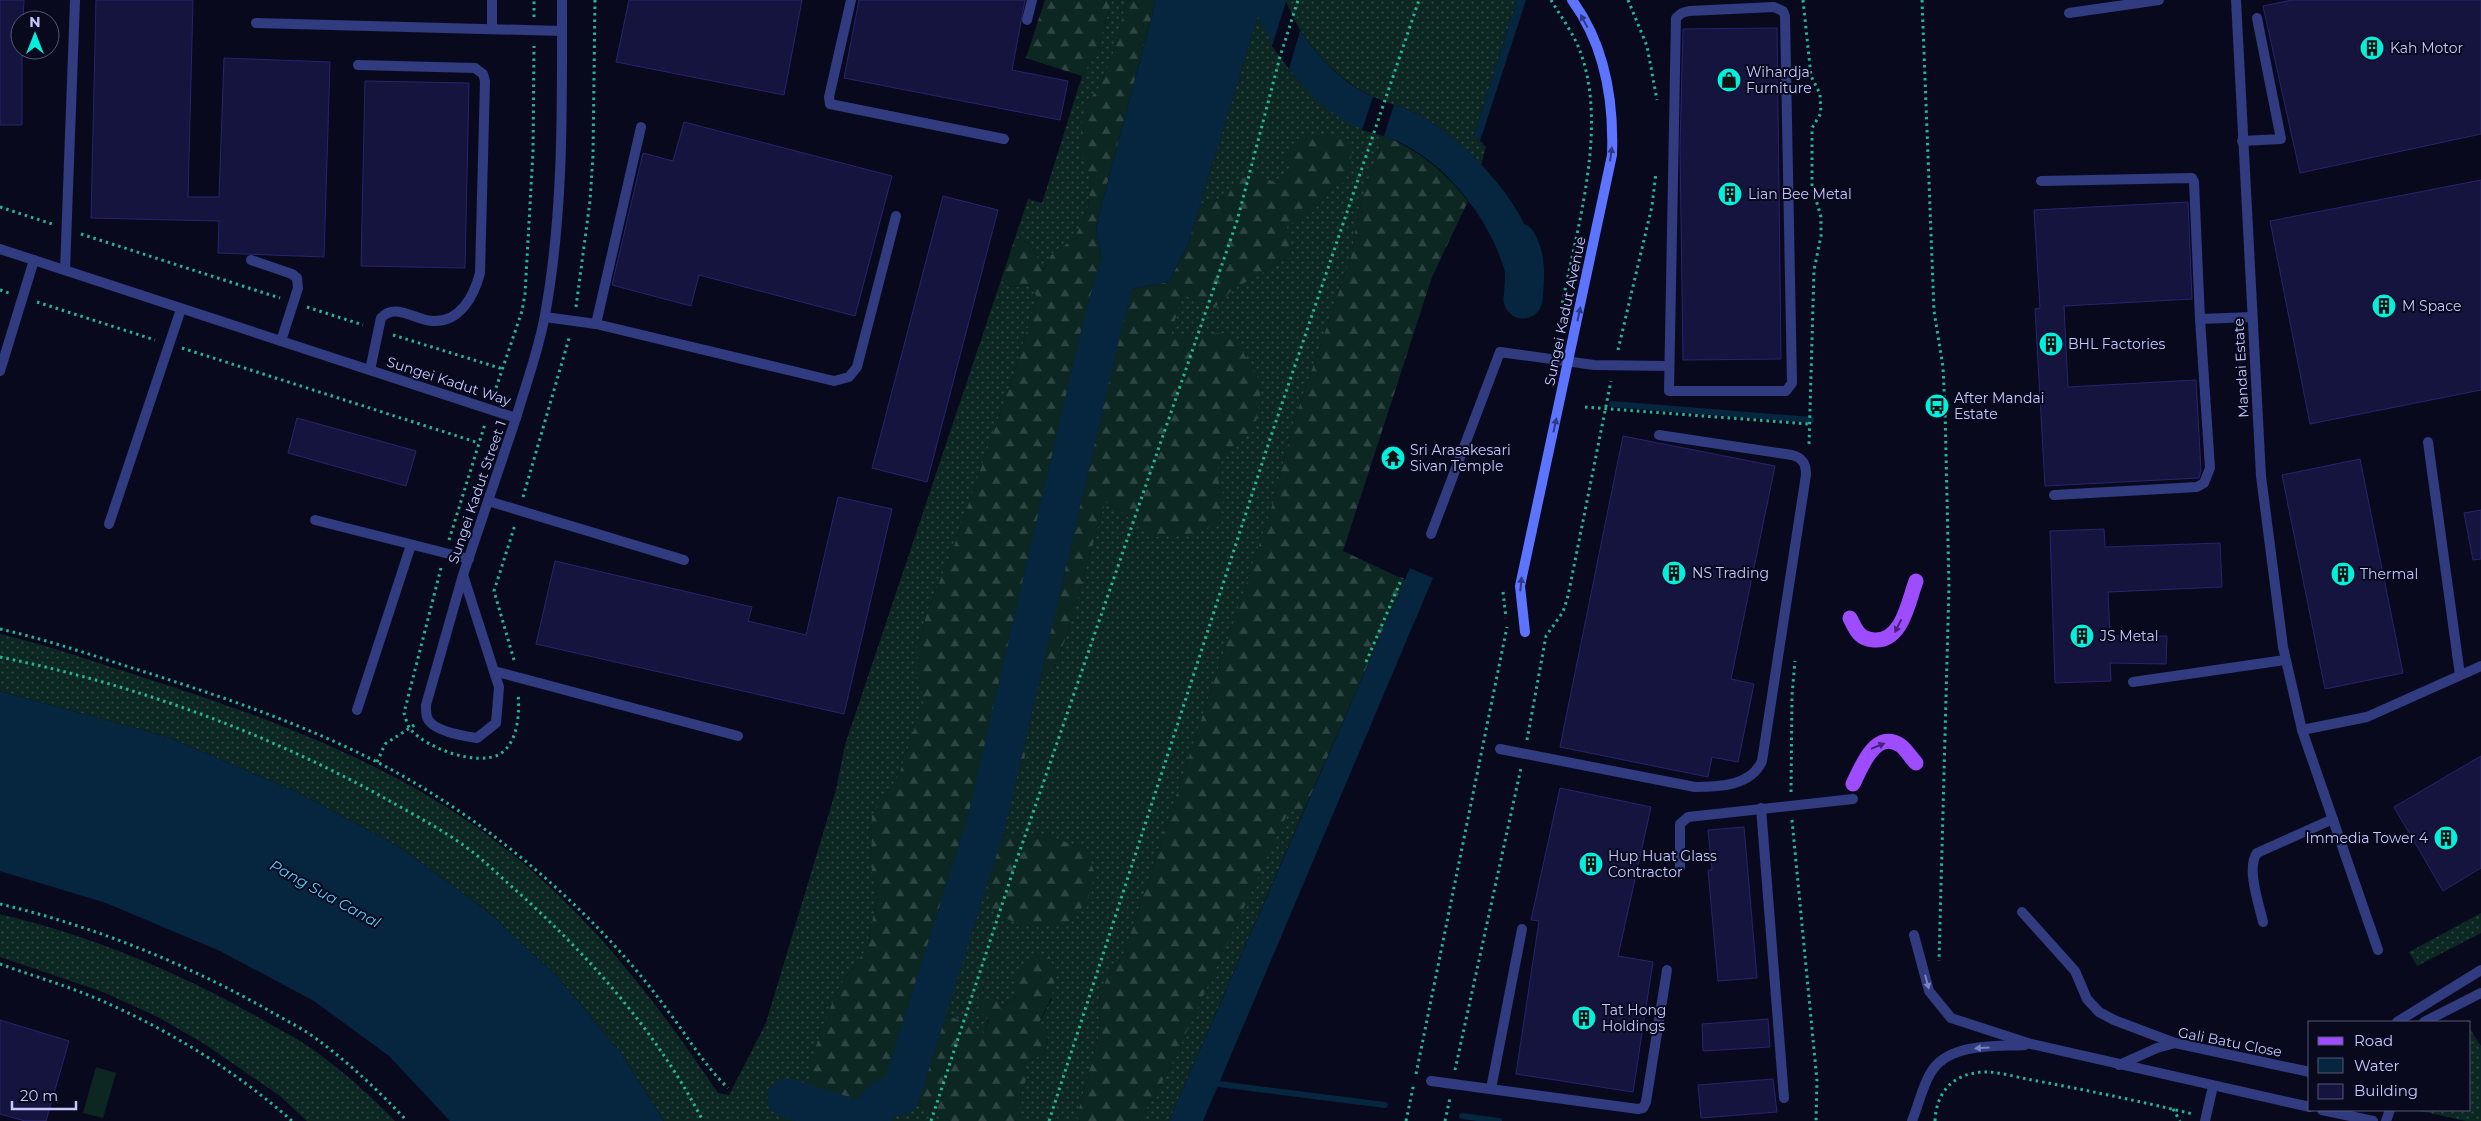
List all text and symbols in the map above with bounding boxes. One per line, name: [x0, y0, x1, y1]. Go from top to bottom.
north arrow: [10, 10, 60, 60]
text: N: [29, 13, 41, 31]
one-way arrow: [1580, 13, 1588, 28]
building icon: Kah Motor: [2359, 35, 2385, 61]
place label: Kah Motor: [2390, 39, 2463, 57]
place label: Wihardja Furniture: [1746, 63, 1812, 97]
shop icon: Wihardja Furniture: [1716, 67, 1742, 93]
one-way arrow: [1607, 146, 1615, 162]
building icon: Lian Bee Metal: [1717, 181, 1743, 207]
place label: Lian Bee Metal: [1748, 185, 1852, 203]
street label: Sungei Kadut Avenue: [1540, 235, 1590, 387]
building icon: M Space: [2371, 293, 2397, 319]
place label: M Space: [2402, 297, 2462, 315]
one-way arrow: [1575, 306, 1583, 321]
street label: Mandai Estate: [2229, 318, 2253, 418]
building icon: BHL Factories: [2038, 331, 2064, 357]
place label: BHL Factories: [2068, 335, 2166, 353]
street label: Sungei Kadut Way: [385, 352, 514, 410]
place label: After Mandai Estate: [1954, 389, 2045, 423]
bus stop icon: After Mandai Estate: [1924, 393, 1950, 419]
one-way arrow: [1551, 417, 1559, 433]
street label: Sungei Kadut Street 1: [444, 418, 510, 566]
place label: Sri Arasakesari Sivan Temple: [1410, 441, 1511, 475]
temple icon: Sri Arasakesari Sivan Temple: [1380, 445, 1406, 471]
building icon: NS Trading: [1661, 560, 1687, 586]
building icon: Thermal: [2330, 561, 2356, 587]
place label: NS Trading: [1692, 564, 1769, 582]
place label: Thermal: [2360, 565, 2418, 583]
one-way arrow: [1518, 575, 1526, 591]
one-way arrow: [1894, 619, 1902, 634]
building icon: JS Metal: [2069, 623, 2095, 649]
place label: JS Metal: [2099, 627, 2159, 645]
one-way arrow: [1871, 742, 1885, 750]
building icon: Immedia Tower 4: [2433, 825, 2459, 851]
place label: Immedia Tower 4: [2306, 829, 2429, 847]
place label: Hup Huat Glass Contractor: [1608, 847, 1717, 881]
building icon: Hup Huat Glass Contractor: [1578, 851, 1604, 877]
water label: Pang Sua Canal: [267, 855, 384, 932]
one-way arrow: [1923, 975, 1931, 990]
place label: Tat Hong Holdings: [1602, 1001, 1666, 1035]
building icon: Tat Hong Holdings: [1571, 1005, 1597, 1031]
legend: [2308, 1021, 2471, 1111]
street label: Gali Batu Close: [2176, 1023, 2284, 1061]
text: Road: [2354, 1031, 2393, 1050]
one-way arrow: [1974, 1044, 1990, 1052]
text: Water: [2354, 1056, 2400, 1075]
scale bar: [12, 1078, 76, 1110]
text: Building: [2354, 1081, 2418, 1100]
text: 20 m: [20, 1086, 58, 1105]

